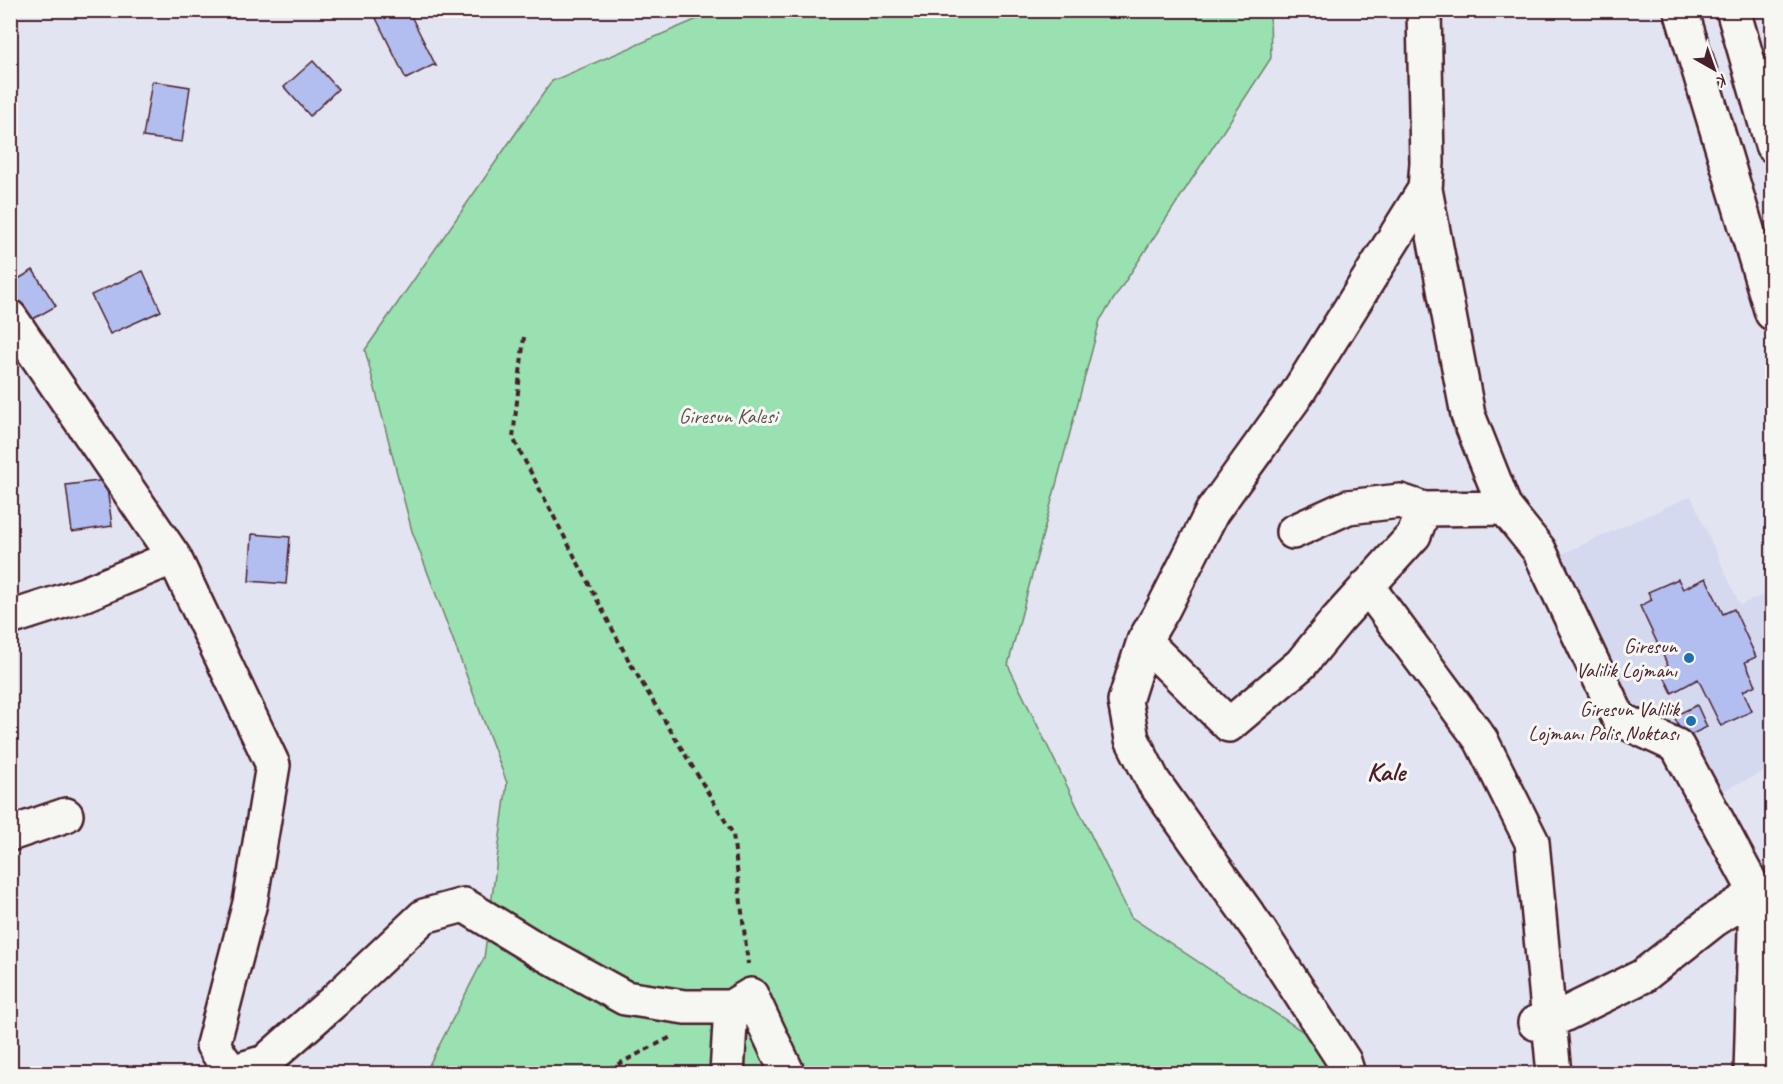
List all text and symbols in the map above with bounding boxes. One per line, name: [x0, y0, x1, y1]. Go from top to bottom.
north arrow: [1684, 39, 1744, 99]
text: K: [1710, 69, 1733, 92]
park label: Giresun Kalesi: [679, 403, 780, 429]
place label: Giresun Valilik Lojmanı: [1576, 633, 1679, 683]
marker: Giresun Valilik Lojmanı: [1682, 651, 1696, 665]
place label: Giresun Valilik Lojmanı Polis Noktası: [1528, 696, 1680, 746]
marker: Giresun Valilik Lojmanı Polis Noktası: [1684, 714, 1698, 728]
district label: Kale: [1367, 754, 1407, 788]

